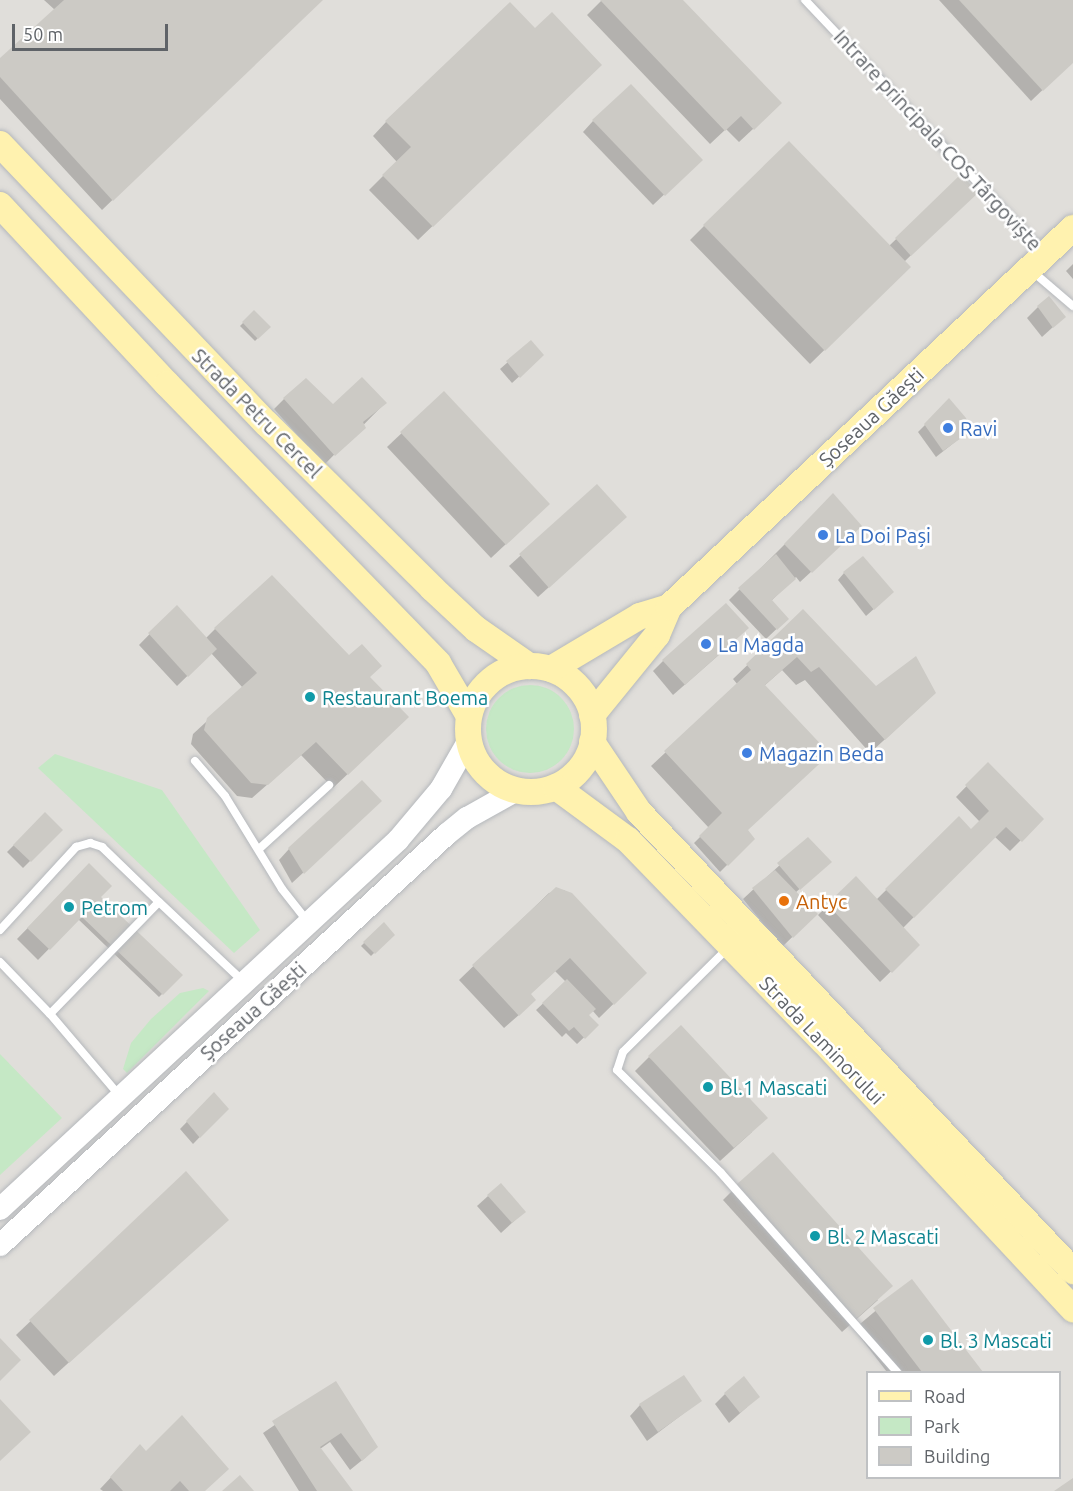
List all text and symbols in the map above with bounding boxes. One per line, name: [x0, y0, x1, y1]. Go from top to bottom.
scale bar: [15, 12, 171, 50]
text: 50 m: [23, 24, 63, 44]
street label: Intrare principala COS Târgoviște: [829, 25, 1047, 255]
street label: Strada Petru Cercel: [187, 343, 327, 483]
street label: Șoseaua Găești: [814, 362, 928, 472]
place label: Ravi: [960, 416, 997, 440]
marker: Ravi: [941, 421, 955, 435]
place label: La Doi Pași: [835, 523, 931, 547]
marker: La Doi Pași: [816, 528, 830, 542]
place label: La Magda: [718, 632, 804, 656]
marker: La Magda: [699, 637, 713, 651]
place label: Restaurant Boema: [322, 685, 488, 709]
marker: Restaurant Boema: [303, 690, 317, 704]
place label: Magazin Beda: [759, 741, 884, 765]
marker: Magazin Beda: [740, 746, 754, 760]
place label: Antyc: [796, 889, 847, 913]
marker: Antyc: [777, 894, 791, 908]
place label: Petrom: [81, 895, 148, 919]
marker: Petrom: [62, 900, 76, 914]
street label: Șoseaua Găești: [195, 957, 311, 1065]
street label: Strada Laminorului: [755, 971, 889, 1109]
place label: Bl.1 Mascati: [720, 1075, 827, 1099]
marker: Bl.1 Mascati: [701, 1080, 715, 1094]
place label: Bl. 2 Mascati: [827, 1224, 939, 1248]
marker: Bl. 2 Mascati: [808, 1229, 822, 1243]
place label: Bl. 3 Mascati: [940, 1328, 1052, 1352]
marker: Bl. 3 Mascati: [921, 1333, 935, 1347]
legend: [866, 1371, 1061, 1479]
text: Road: [924, 1386, 966, 1406]
text: Park: [924, 1416, 960, 1436]
text: Building: [924, 1446, 990, 1466]

